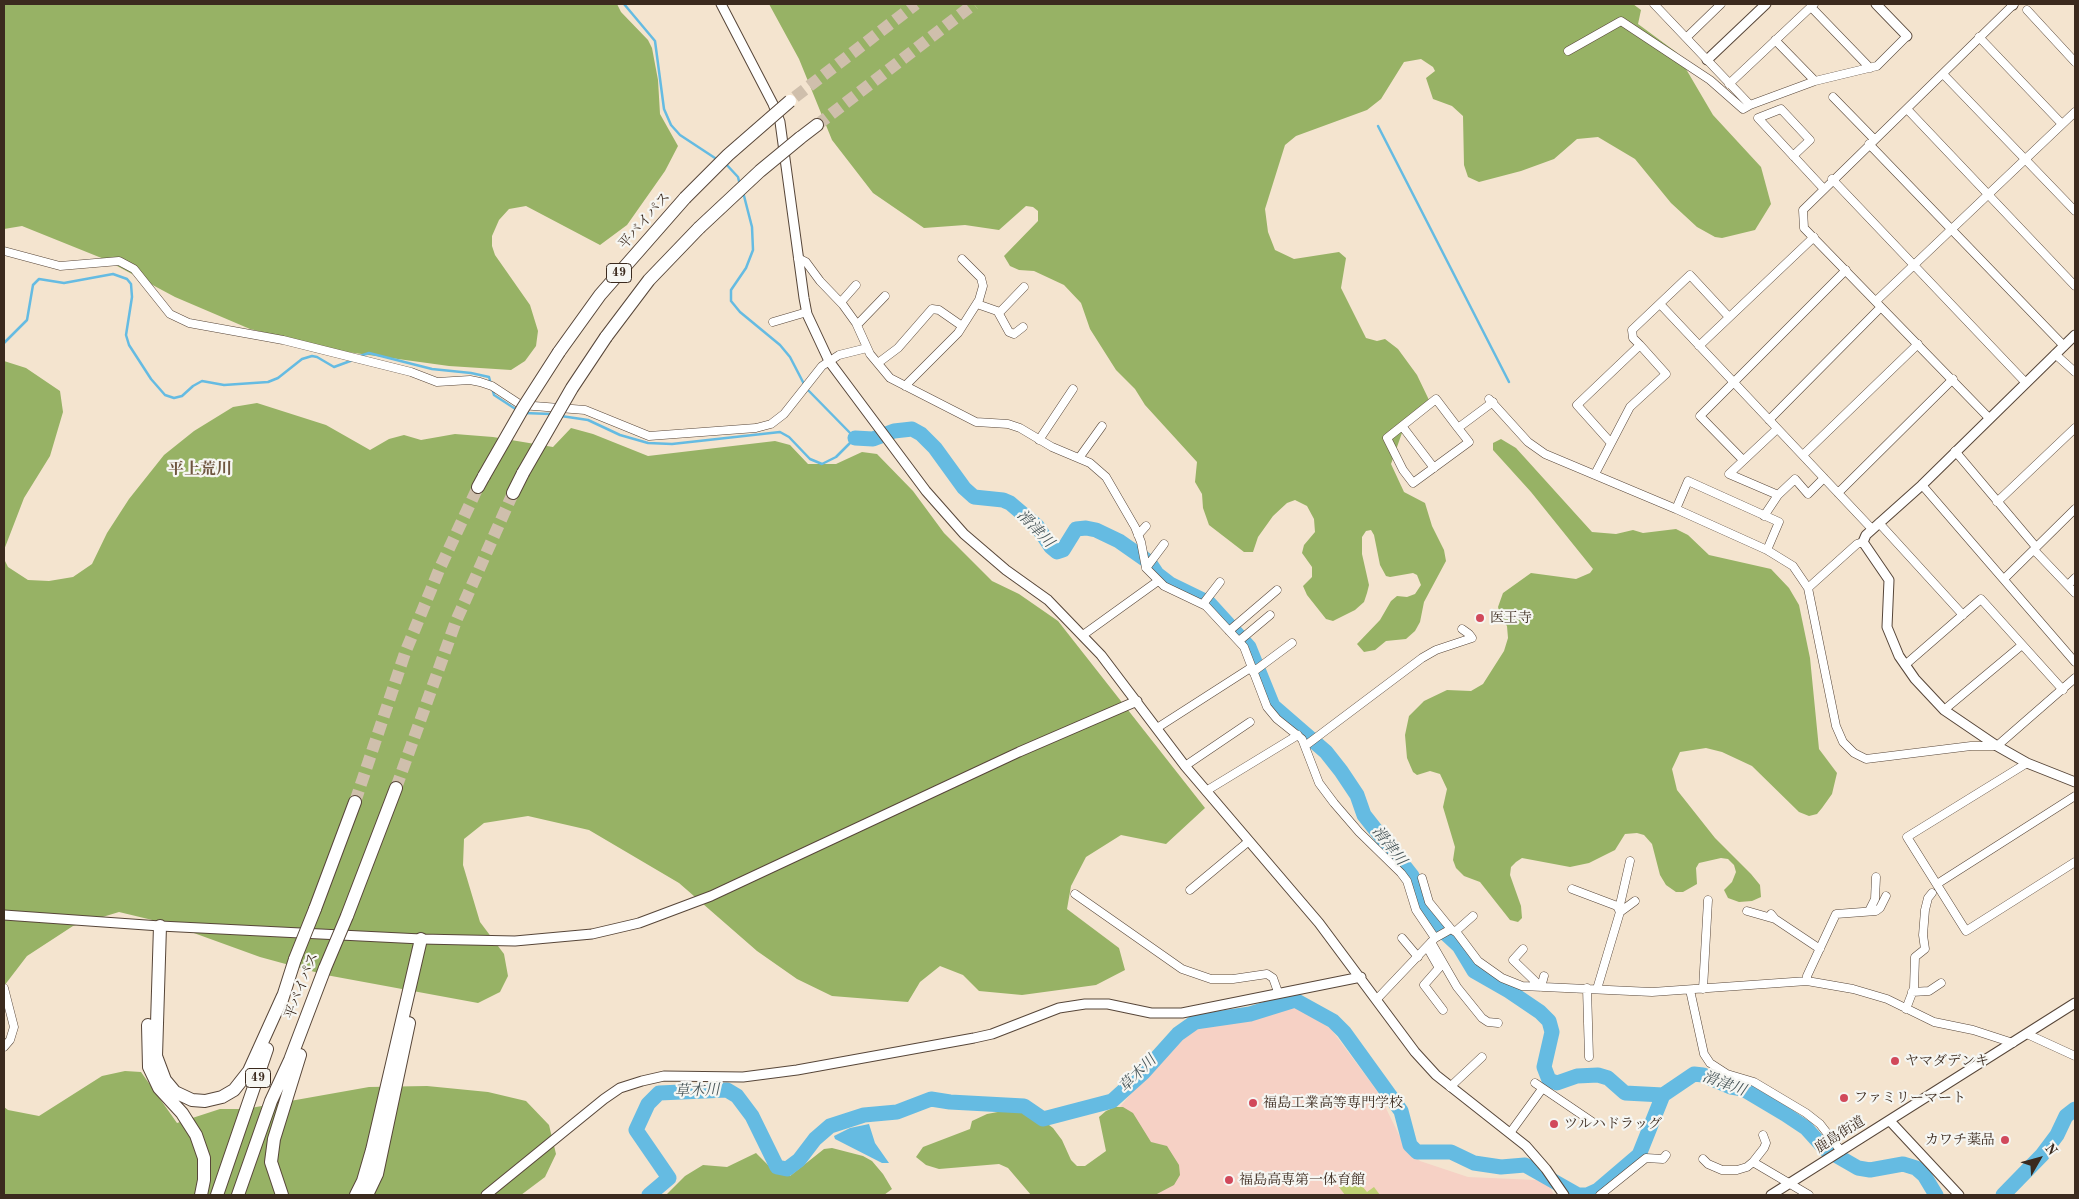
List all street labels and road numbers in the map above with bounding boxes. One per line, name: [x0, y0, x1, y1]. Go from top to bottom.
street label: 平バイパス: [616, 189, 674, 253]
road number: 49: [606, 264, 632, 282]
street label: 平バイパス: [282, 950, 322, 1022]
road number: 49: [246, 1068, 270, 1088]
street label: 鹿島街道: [1812, 1113, 1868, 1157]

